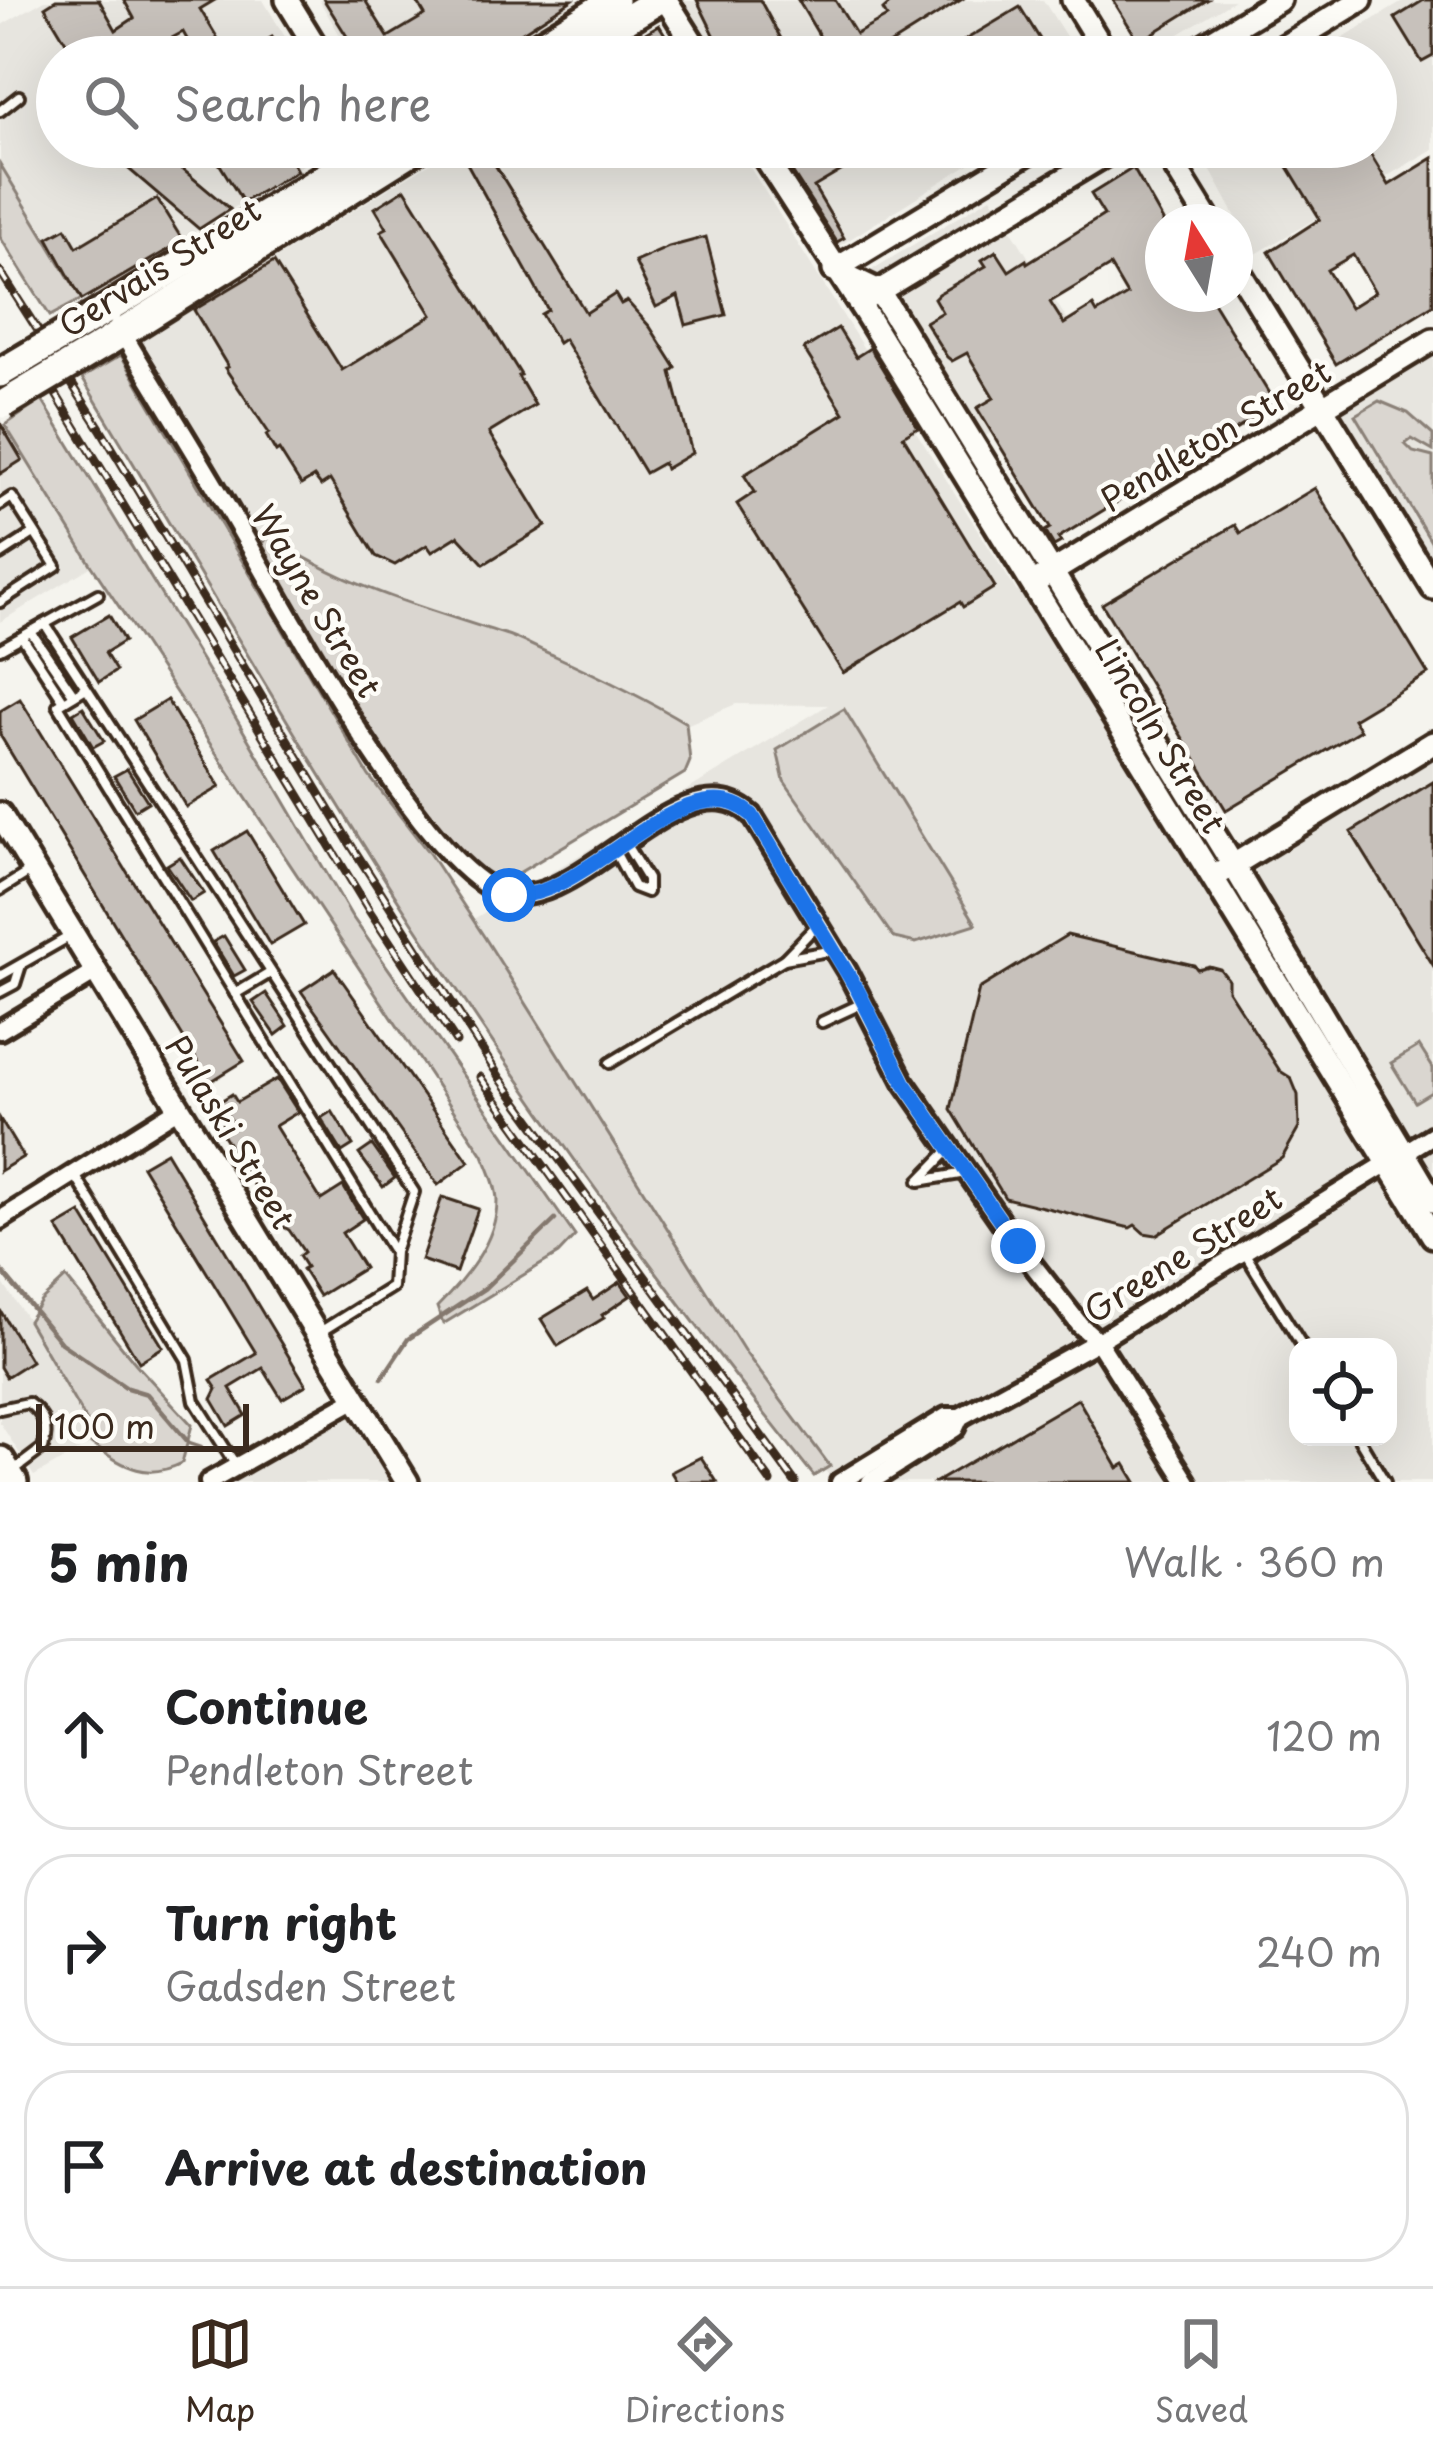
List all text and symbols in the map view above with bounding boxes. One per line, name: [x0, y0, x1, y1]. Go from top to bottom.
search box: [36, 36, 1397, 168]
text: Search here: [174, 68, 431, 136]
icon: search: [78, 69, 144, 135]
street label: Gervais Street: [48, 184, 270, 348]
north arrow: [1145, 204, 1253, 312]
street label: Pendleton Street: [1090, 345, 1340, 523]
street label: Wayne Street: [241, 494, 395, 706]
street label: Lincoln Street: [1084, 628, 1240, 842]
route start: [482, 868, 536, 922]
street label: Pulaski Street: [154, 1025, 310, 1237]
street label: Greene Street: [1073, 1172, 1291, 1334]
route end: [991, 1219, 1045, 1273]
map controls: [1289, 1338, 1397, 1446]
button: locate: [1289, 1338, 1397, 1446]
scale bar: [36, 1398, 249, 1451]
text: 100 m: [54, 1400, 155, 1450]
text: 5 min: [48, 1522, 190, 1599]
text: Walk · 360 m: [1124, 1531, 1385, 1590]
text: Continue: [165, 1671, 368, 1739]
icon: ahead: [51, 1701, 117, 1767]
text: 120 m: [1266, 1705, 1382, 1764]
text: Pendleton Street: [165, 1739, 473, 1798]
text: Turn right: [165, 1887, 397, 1955]
icon: right: [51, 1917, 117, 1983]
text: 240 m: [1256, 1921, 1382, 1980]
text: Gadsden Street: [165, 1955, 456, 2014]
text: Arrive at destination: [165, 2132, 648, 2200]
icon: arrive: [51, 2133, 117, 2199]
tab: Map: [185, 2311, 255, 2433]
tab: Directions: [625, 2311, 785, 2433]
tab: Saved: [1155, 2311, 1248, 2433]

